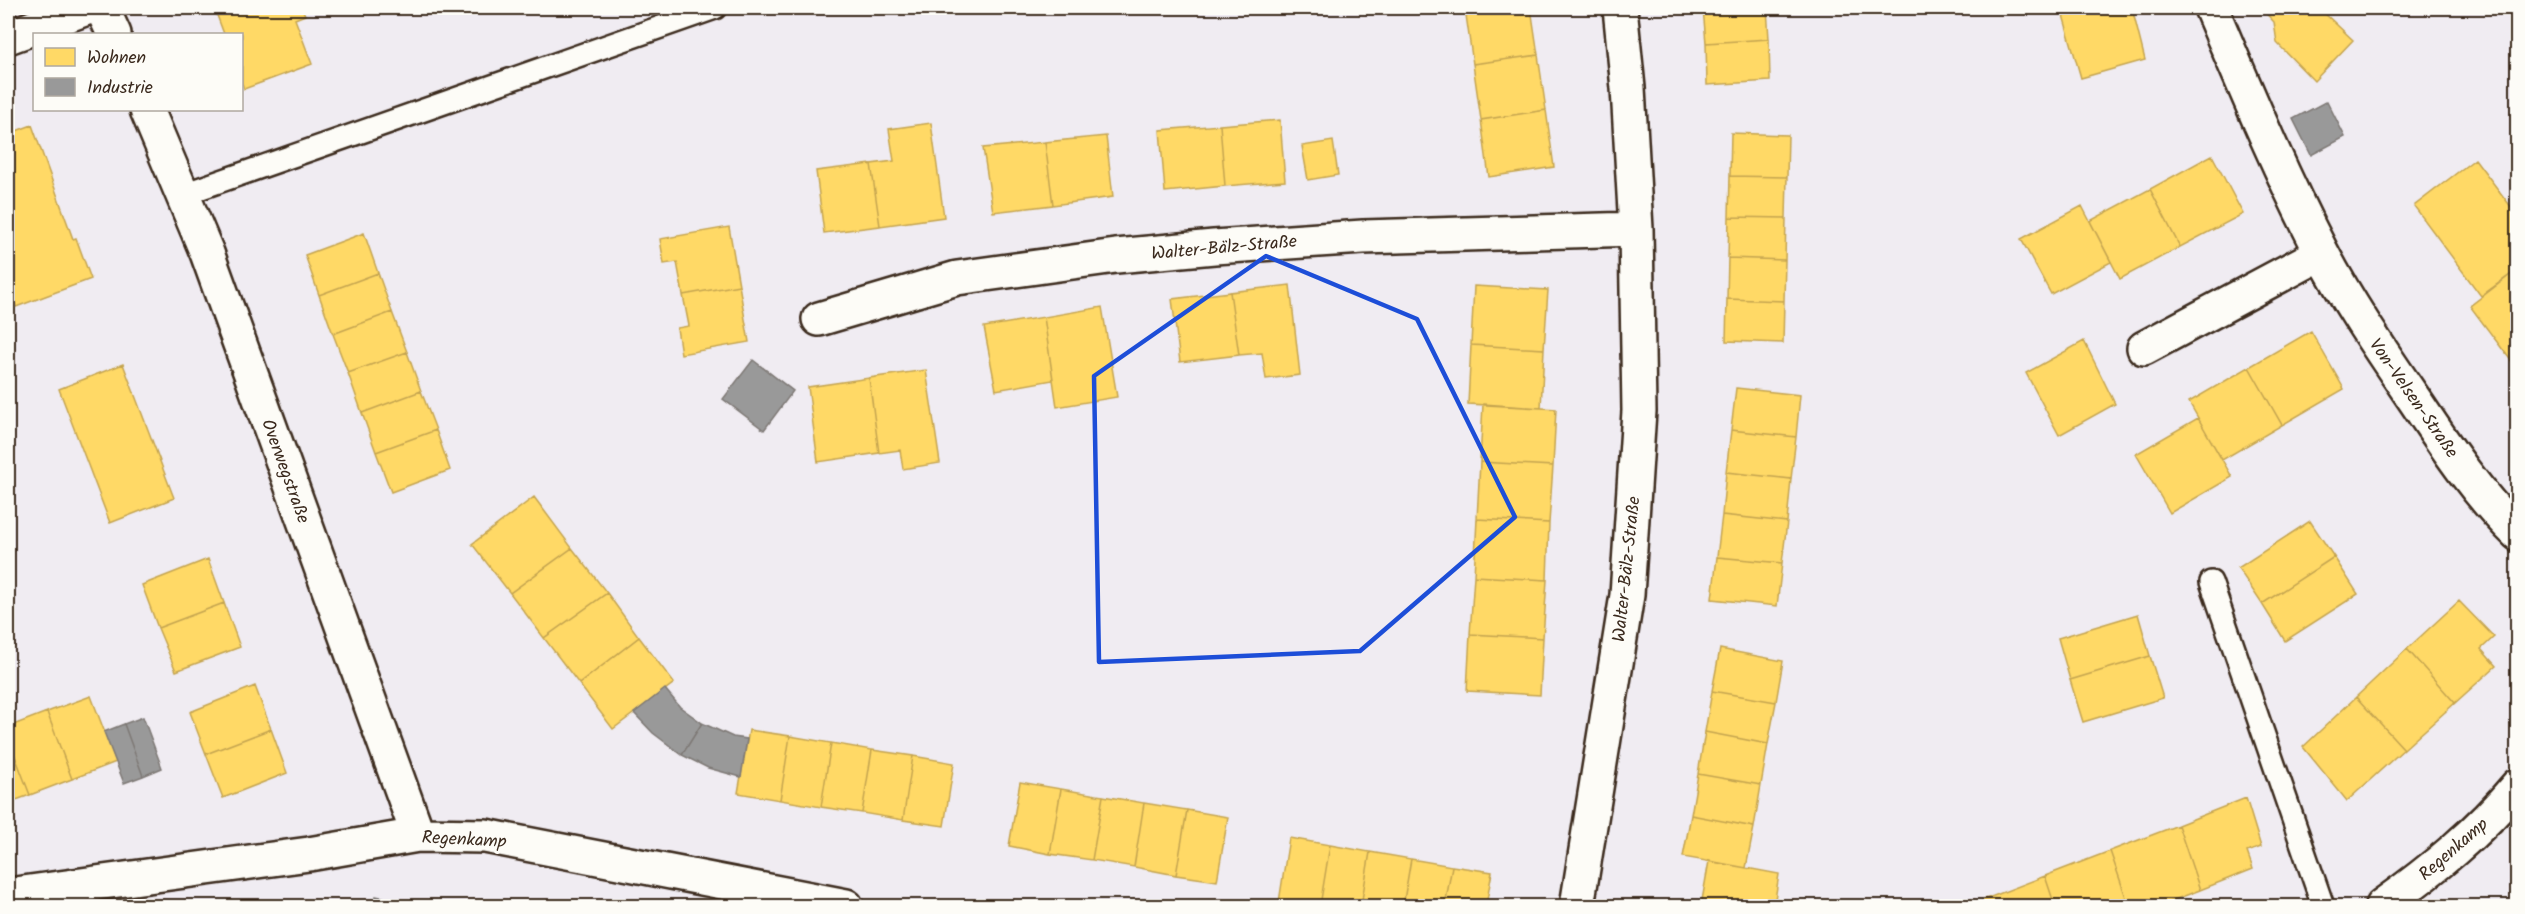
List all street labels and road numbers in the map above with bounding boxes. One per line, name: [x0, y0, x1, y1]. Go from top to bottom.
street label: Walter-Bälz-Straße: [1150, 228, 1298, 269]
street label: Von-Velsen-Straße: [2360, 333, 2465, 465]
street label: Overwegstraße: [252, 415, 317, 528]
street label: Walter-Bälz-Straße: [1605, 495, 1650, 643]
street label: Regenkamp: [2413, 811, 2496, 889]
street label: Regenkamp: [421, 824, 507, 857]

